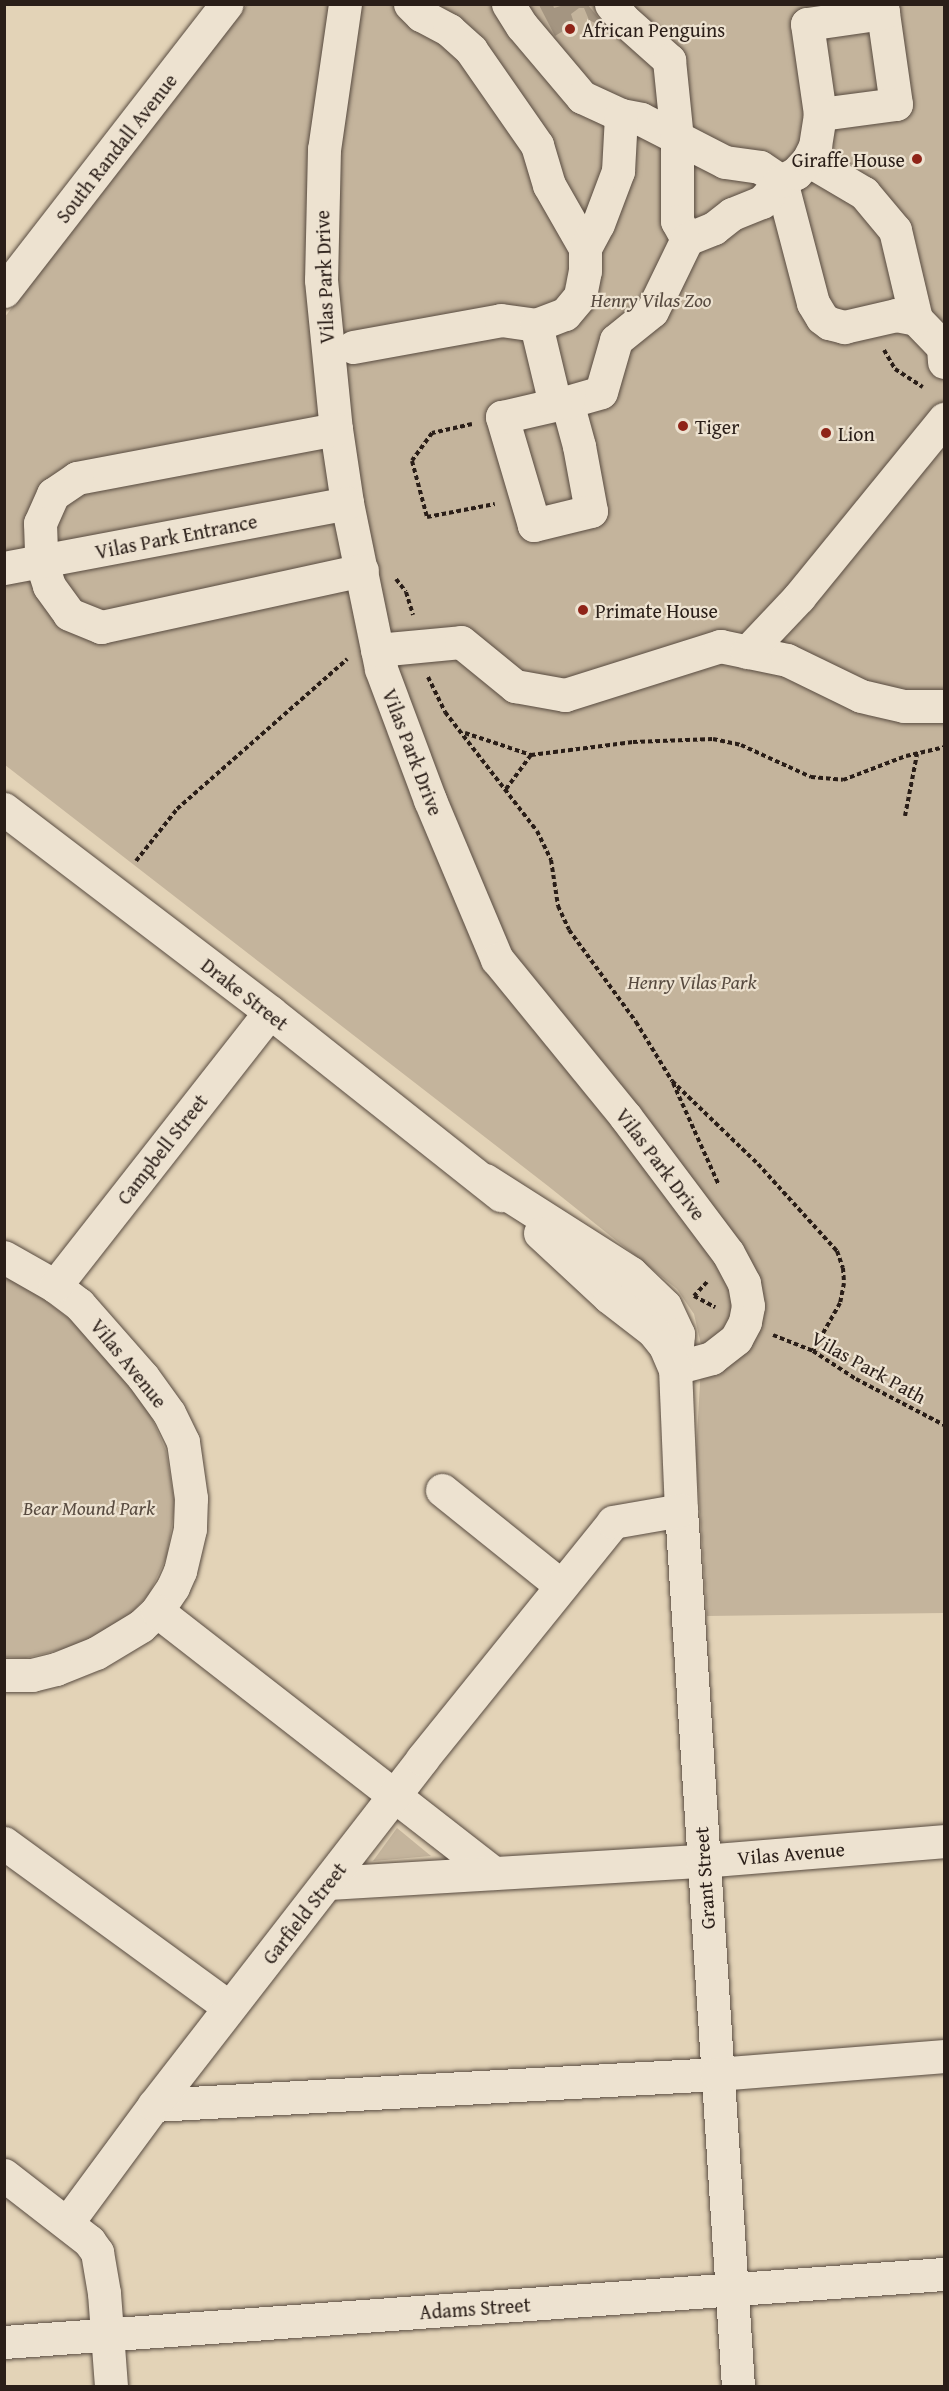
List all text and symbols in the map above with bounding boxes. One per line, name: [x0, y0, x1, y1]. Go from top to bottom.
place label: African Penguins: [582, 17, 725, 41]
marker: African Penguins: [563, 22, 577, 36]
street label: South Randall Avenue: [50, 69, 182, 227]
place label: Giraffe House: [792, 147, 905, 171]
marker: Giraffe House: [910, 152, 924, 166]
street label: Vilas Park Drive: [310, 210, 338, 344]
park label: Henry Vilas Zoo: [591, 287, 711, 311]
place label: Tiger: [695, 414, 739, 438]
marker: Tiger: [676, 419, 690, 433]
place label: Lion: [838, 421, 875, 445]
marker: Lion: [819, 426, 833, 440]
street label: Vilas Park Entrance: [93, 509, 259, 563]
place label: Primate House: [595, 598, 718, 622]
marker: Primate House: [576, 603, 590, 617]
street label: Vilas Park Drive: [378, 685, 448, 819]
street label: Drake Street: [197, 953, 293, 1035]
park label: Henry Vilas Park: [627, 969, 757, 993]
street label: Campbell Street: [111, 1089, 213, 1209]
street label: Vilas Park Drive: [611, 1103, 711, 1225]
street label: Vilas Avenue: [86, 1314, 172, 1412]
street label: Vilas Park Path: [807, 1326, 931, 1408]
park label: Bear Mound Park: [23, 1495, 155, 1519]
street label: Grant Street: [688, 1826, 720, 1930]
street label: Vilas Avenue: [736, 1836, 846, 1870]
street label: Garfield Street: [257, 1857, 351, 1969]
street label: Adams Street: [419, 2292, 531, 2324]

